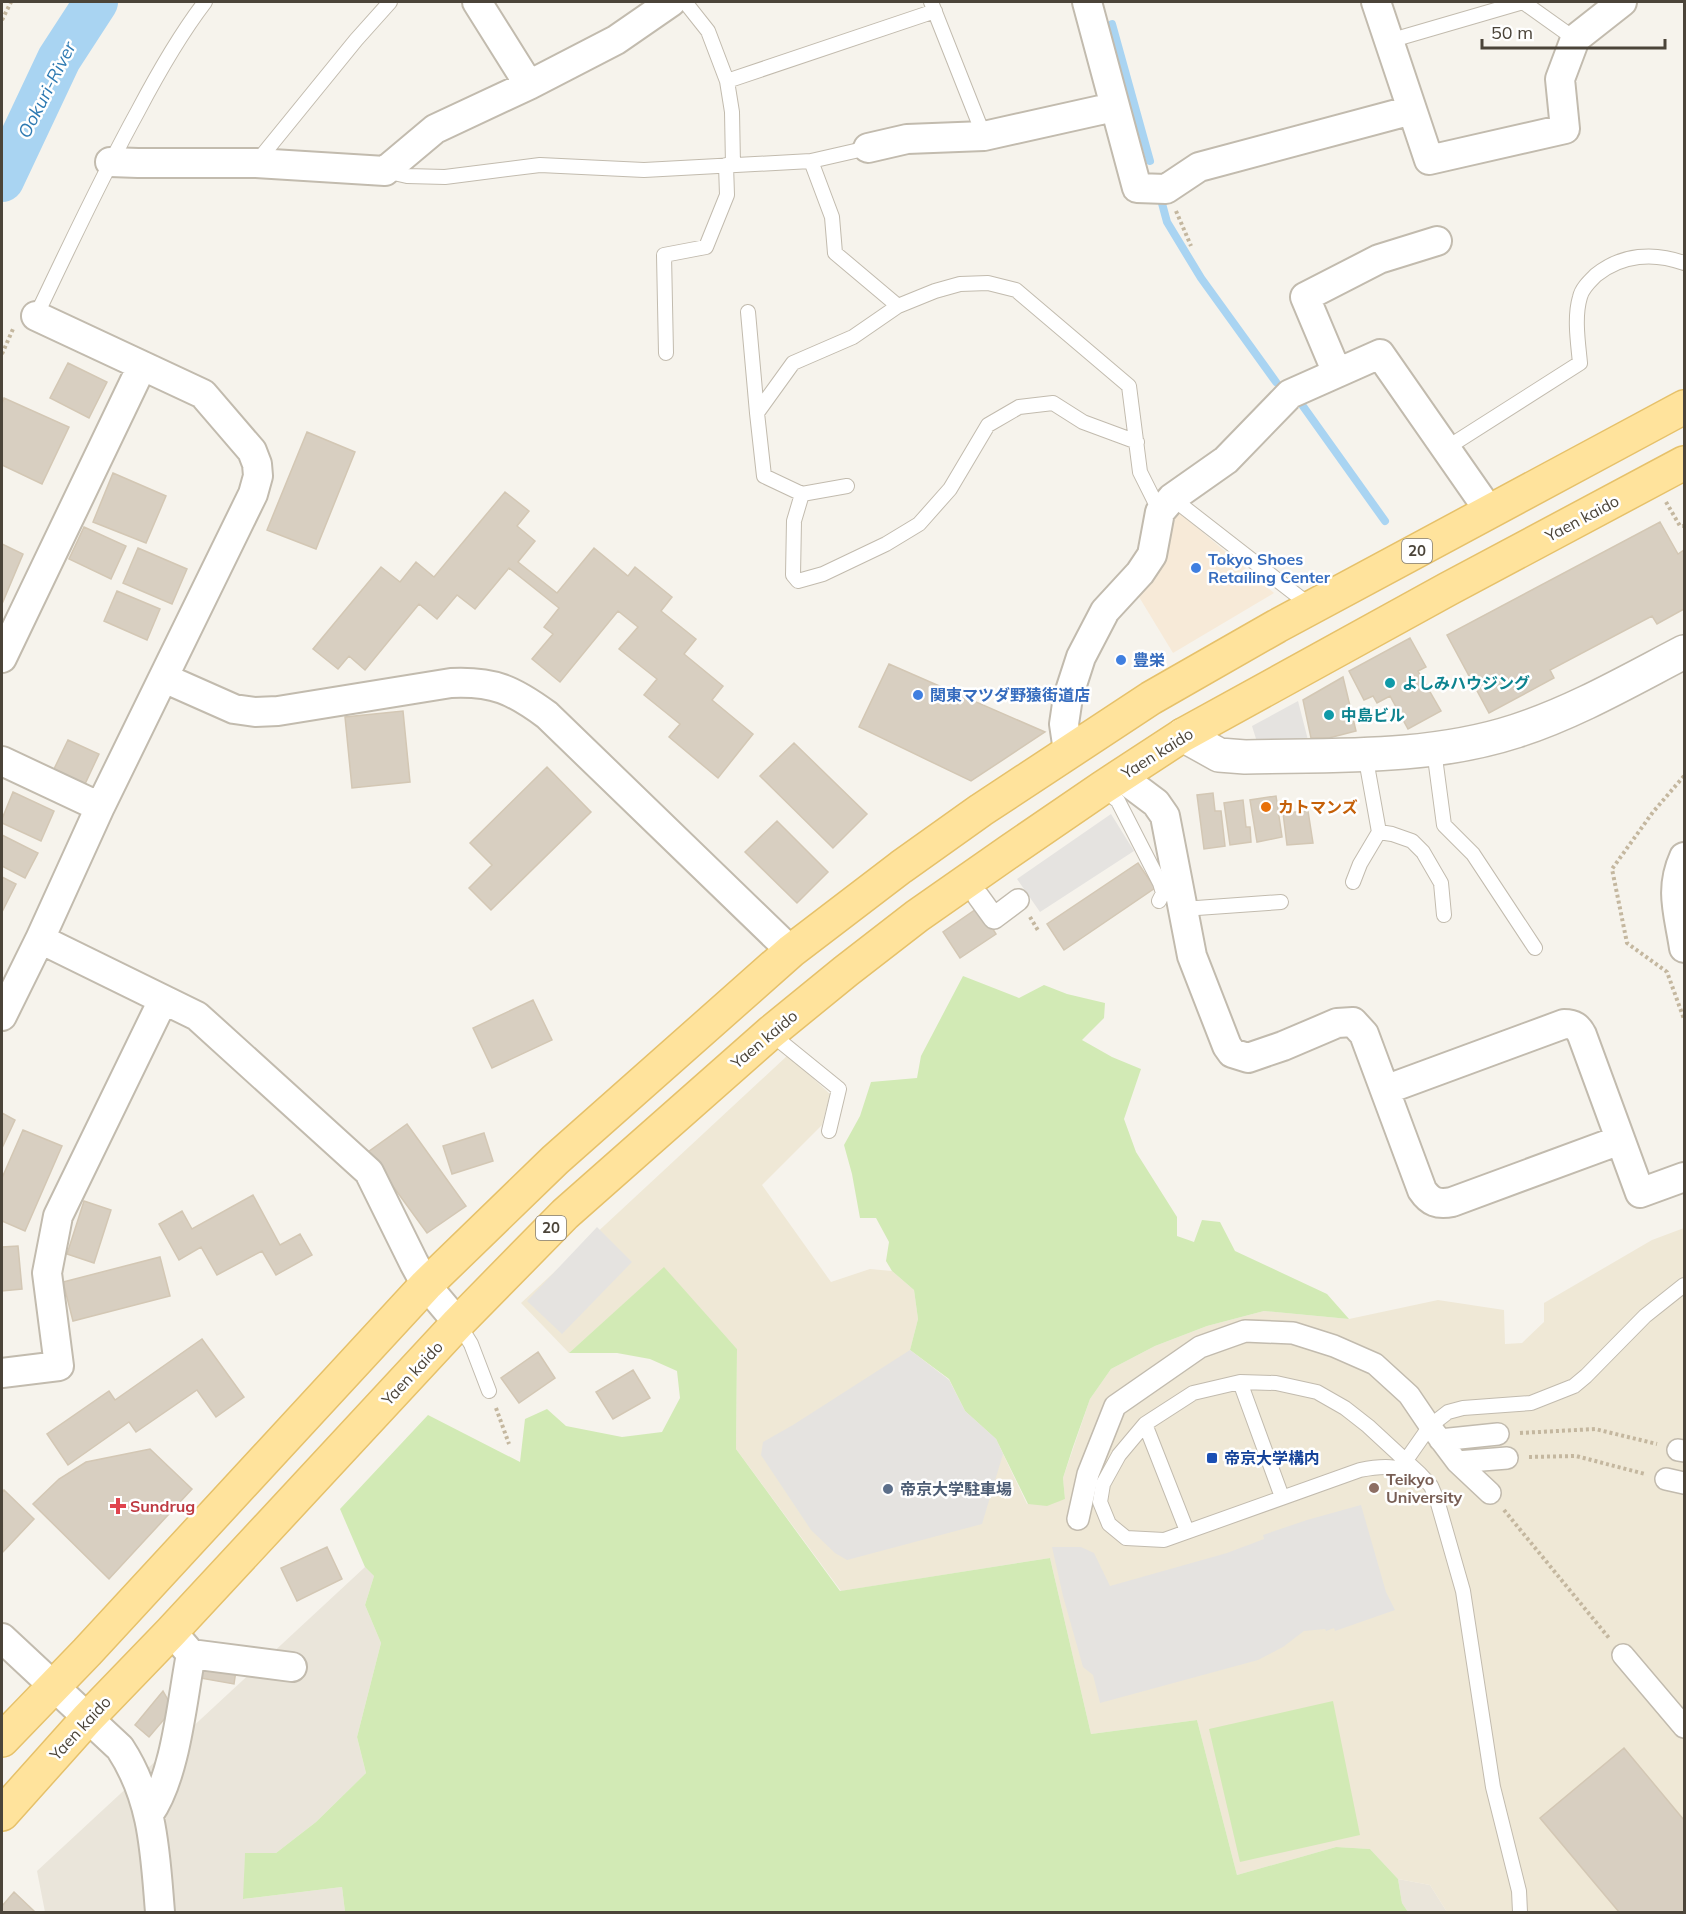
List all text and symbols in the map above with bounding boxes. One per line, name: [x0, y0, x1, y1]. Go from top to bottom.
scale bar: [1482, 12, 1665, 50]
text: 50 m: [1491, 21, 1533, 44]
water label: Ookuri-River: [13, 37, 81, 142]
street label: Yaen kaido: [1541, 490, 1622, 546]
road number: 20: [1402, 539, 1432, 563]
place label: Tokyo Shoes Retailing Center: [1208, 549, 1331, 587]
marker: Tokyo Shoes Retailing Center: [1189, 561, 1203, 575]
place label: 豊栄: [1133, 650, 1165, 670]
marker: 豊栄: [1114, 653, 1128, 667]
place label: よしみハウジング: [1402, 673, 1530, 693]
marker: よしみハウジング: [1383, 676, 1397, 690]
place label: 関東マツダ野猿街道店: [930, 685, 1090, 705]
marker: 関東マツダ野猿街道店: [911, 688, 925, 702]
place label: 中島ビル: [1341, 705, 1405, 725]
marker: 中島ビル: [1322, 708, 1336, 722]
street label: Yaen kaido: [1117, 723, 1196, 783]
place label: カトマンズ: [1278, 797, 1358, 817]
marker: カトマンズ: [1259, 800, 1273, 814]
street label: Yaen kaido: [726, 1005, 801, 1073]
road number: 20: [536, 1216, 566, 1240]
street label: Yaen kaido: [377, 1337, 447, 1410]
place label: 帝京大学構内: [1224, 1448, 1320, 1468]
marker: 帝京大学構内: [1205, 1451, 1219, 1465]
place label: Teikyo University: [1386, 1469, 1463, 1507]
place label: 帝京大学駐車場: [900, 1479, 1012, 1499]
marker: Teikyo University: [1367, 1481, 1381, 1495]
marker: 帝京大学駐車場: [881, 1482, 895, 1496]
place label: Sundrug: [130, 1496, 195, 1516]
marker: Sundrug: [111, 1499, 125, 1513]
street label: Yaen kaido: [45, 1692, 115, 1765]

